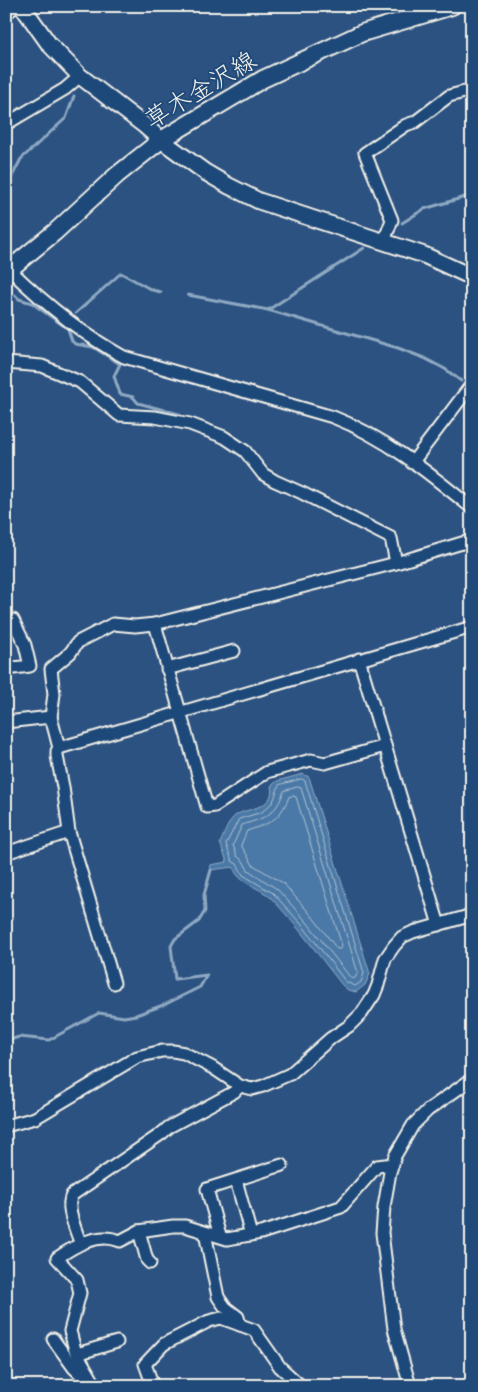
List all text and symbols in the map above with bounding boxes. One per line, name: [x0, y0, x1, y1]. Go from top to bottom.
street label: 草木金沢線: [139, 44, 262, 136]

